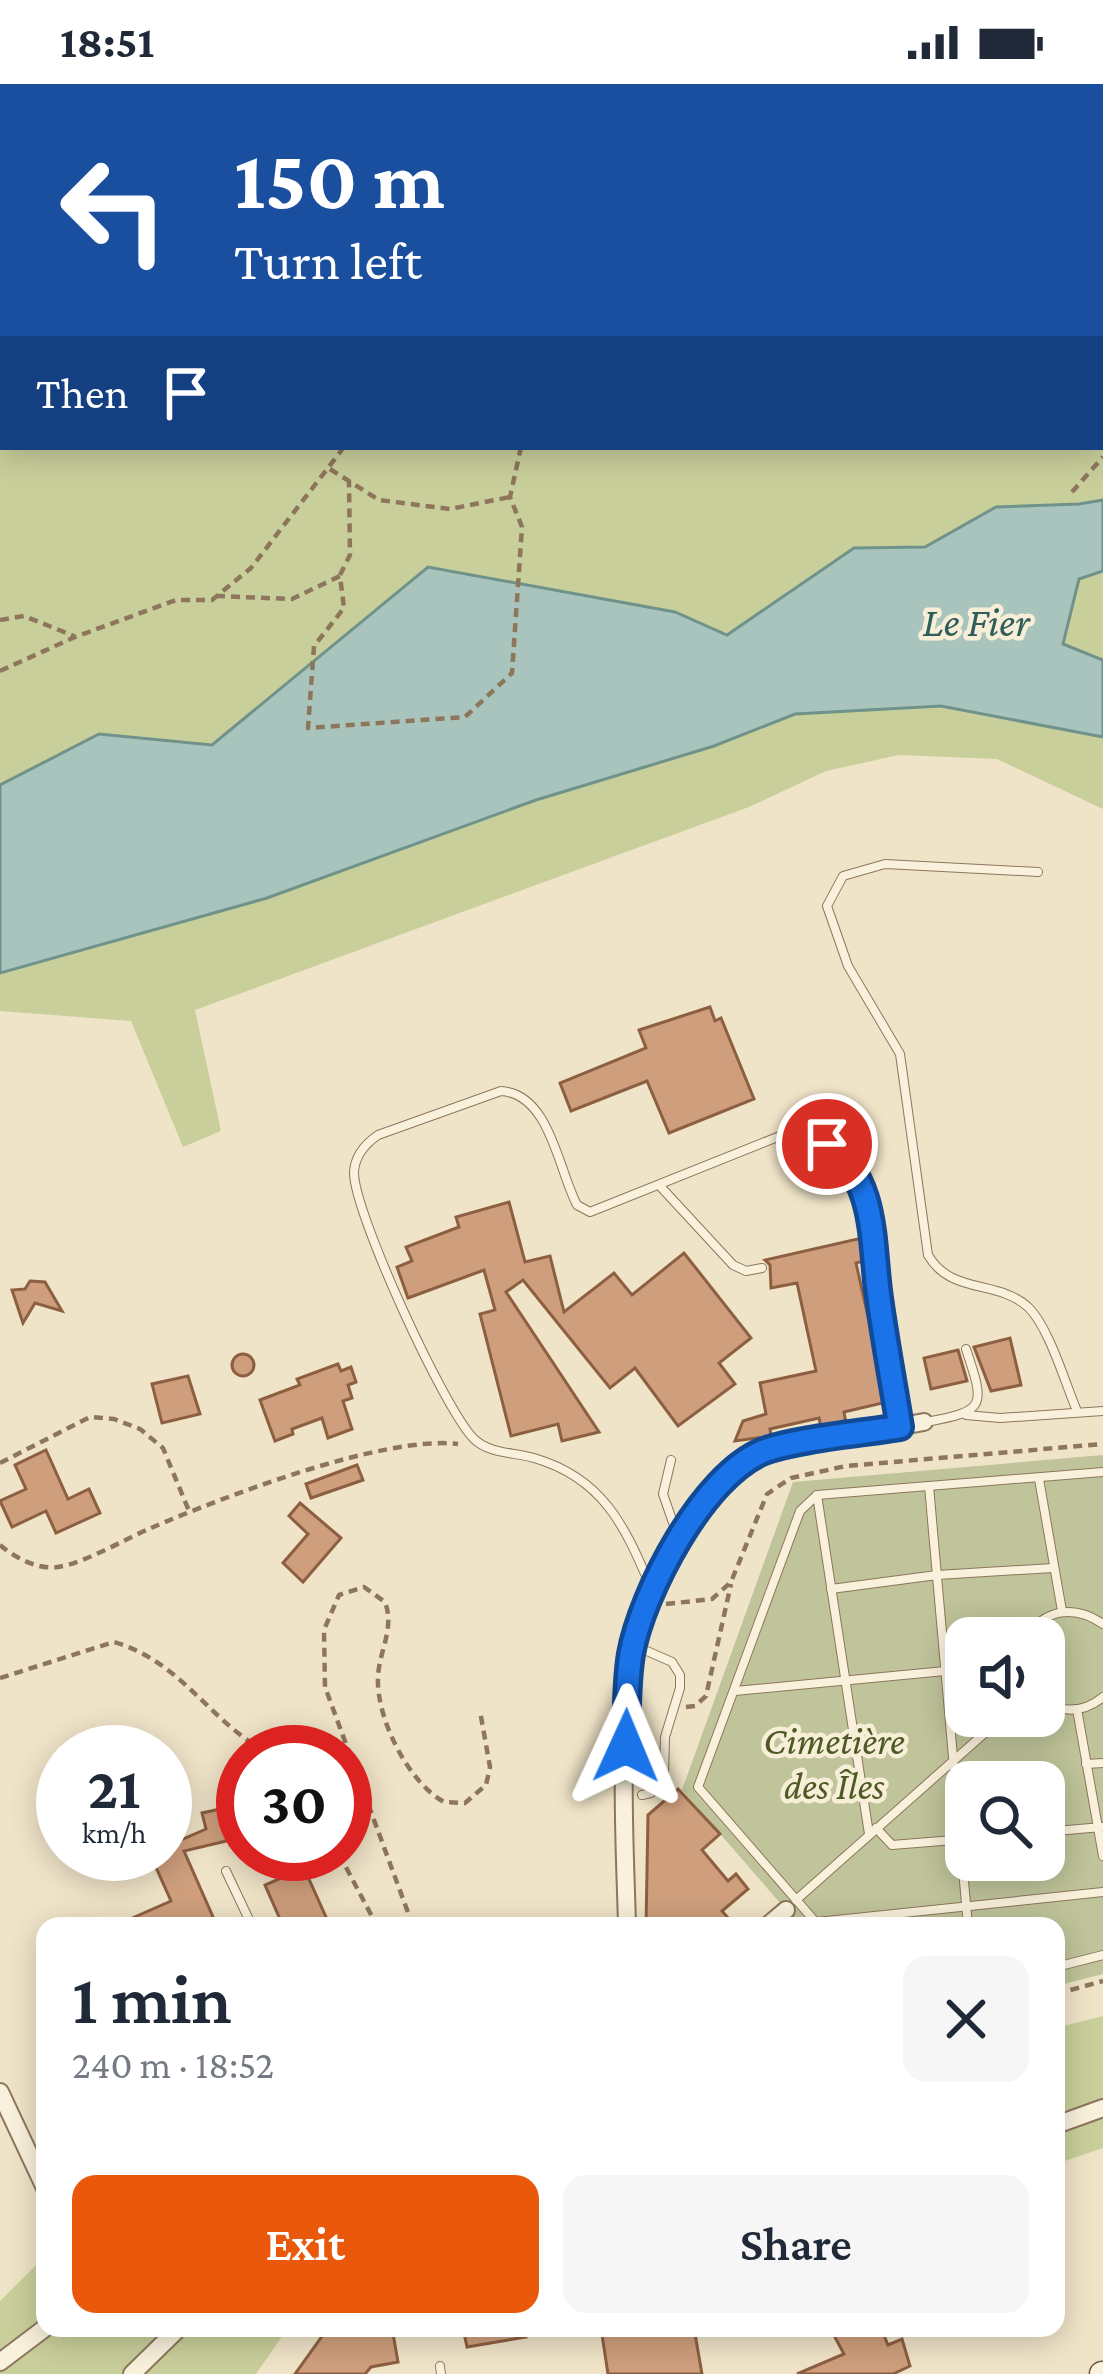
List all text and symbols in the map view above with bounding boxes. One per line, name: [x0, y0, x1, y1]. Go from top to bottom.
text: 18:51: [60, 17, 154, 67]
icon: left: [36, 132, 192, 288]
text: 150 m: [234, 133, 445, 226]
text: Turn left: [234, 231, 422, 291]
icon: arrive: [153, 360, 219, 426]
text: Then: [36, 368, 129, 418]
water label: Le Fier: [922, 598, 1031, 645]
pin: [776, 1093, 878, 1195]
icon: arrive: [794, 1111, 860, 1177]
map controls: [945, 1617, 1065, 1881]
button: sound: [945, 1617, 1065, 1737]
position arrow: [563, 1683, 689, 1809]
park label: Cimetière des Îles: [763, 1719, 905, 1807]
speed limit sign: 30: [216, 1725, 372, 1881]
text: 21: [87, 1754, 141, 1821]
button: search: [945, 1761, 1065, 1881]
text: km/h: [82, 1816, 146, 1849]
button: close: [903, 1956, 1029, 2082]
text: 1 min: [72, 1958, 232, 2038]
text: 240 m · 18:52: [72, 2043, 274, 2086]
button: Exit: [72, 2175, 539, 2313]
button: Share: [563, 2175, 1029, 2313]

